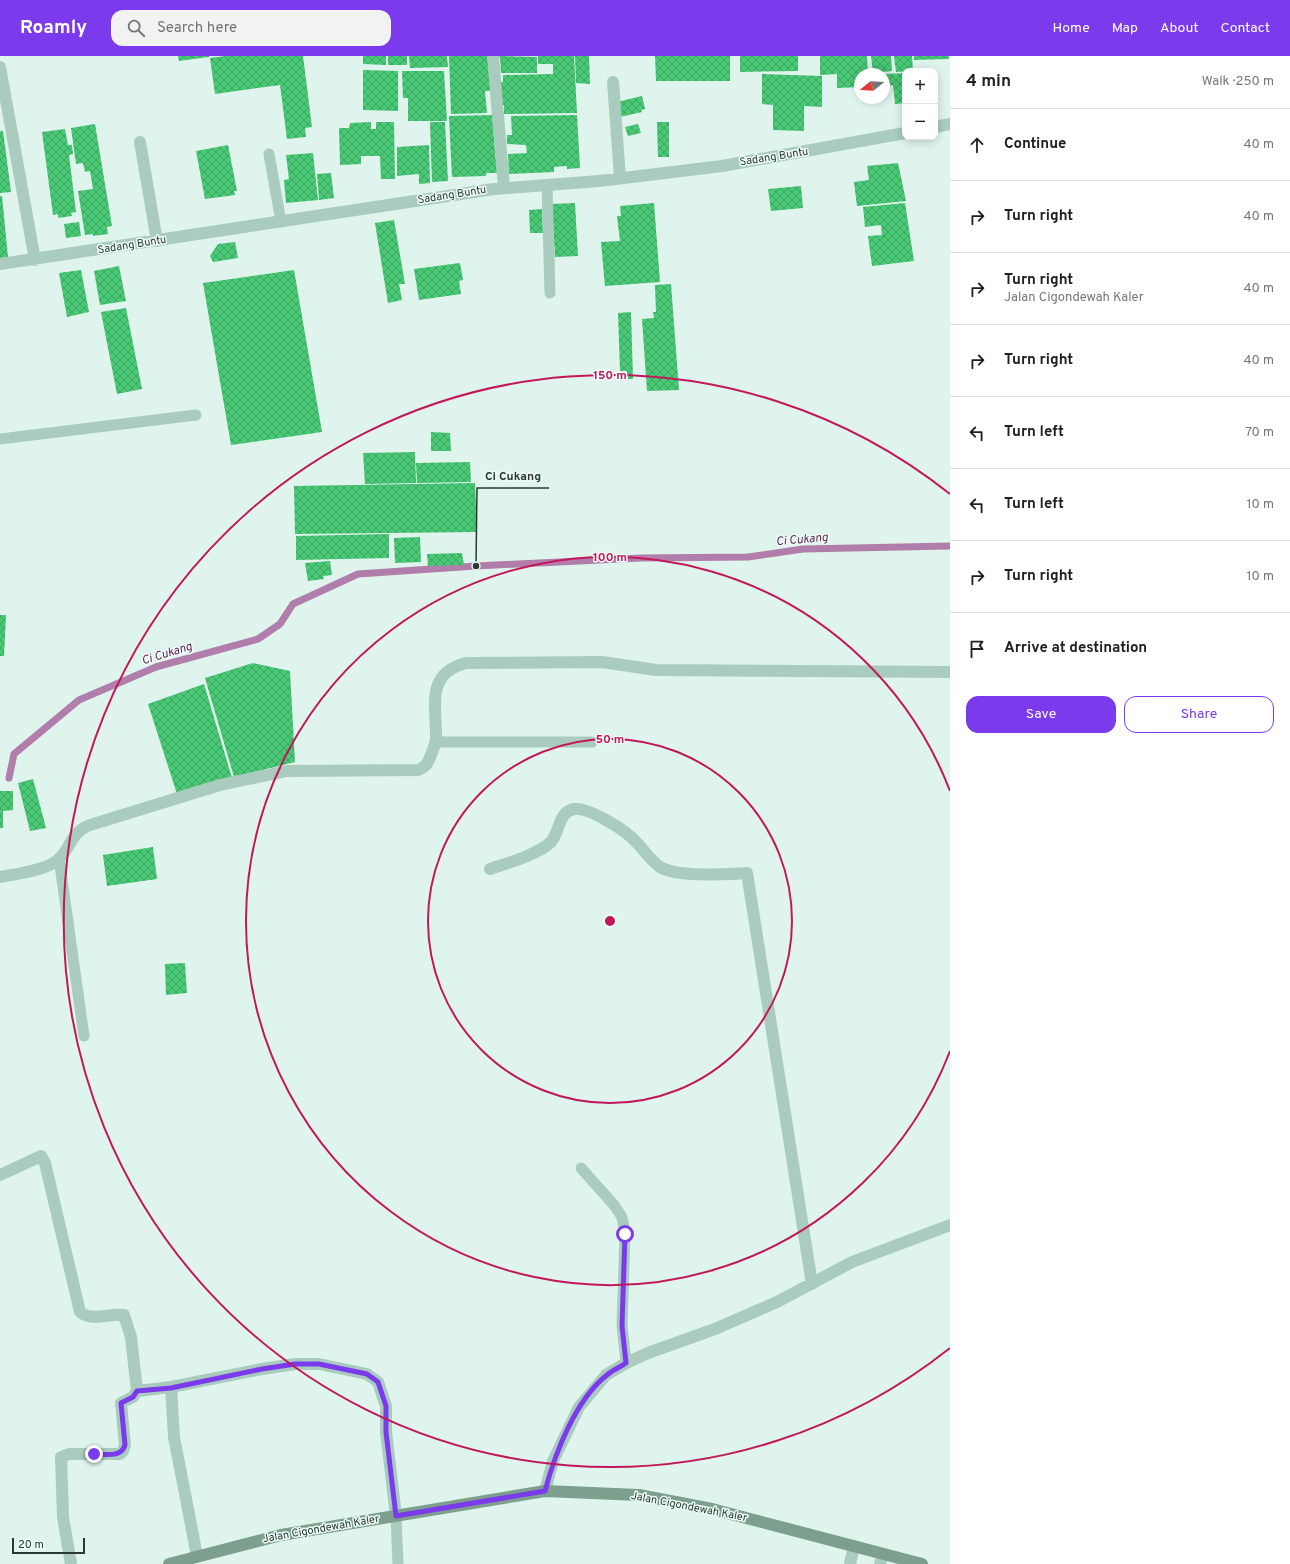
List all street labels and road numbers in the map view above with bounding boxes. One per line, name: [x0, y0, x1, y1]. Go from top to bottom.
street label: Sadang Buntu: [739, 145, 809, 169]
street label: Sadang Buntu: [417, 183, 487, 207]
street label: Sadang Buntu: [97, 233, 167, 257]
street label: Jalan Cigondewah Kaler: [630, 1489, 749, 1525]
street label: Jalan Cigondewah Kaler: [262, 1512, 381, 1546]

